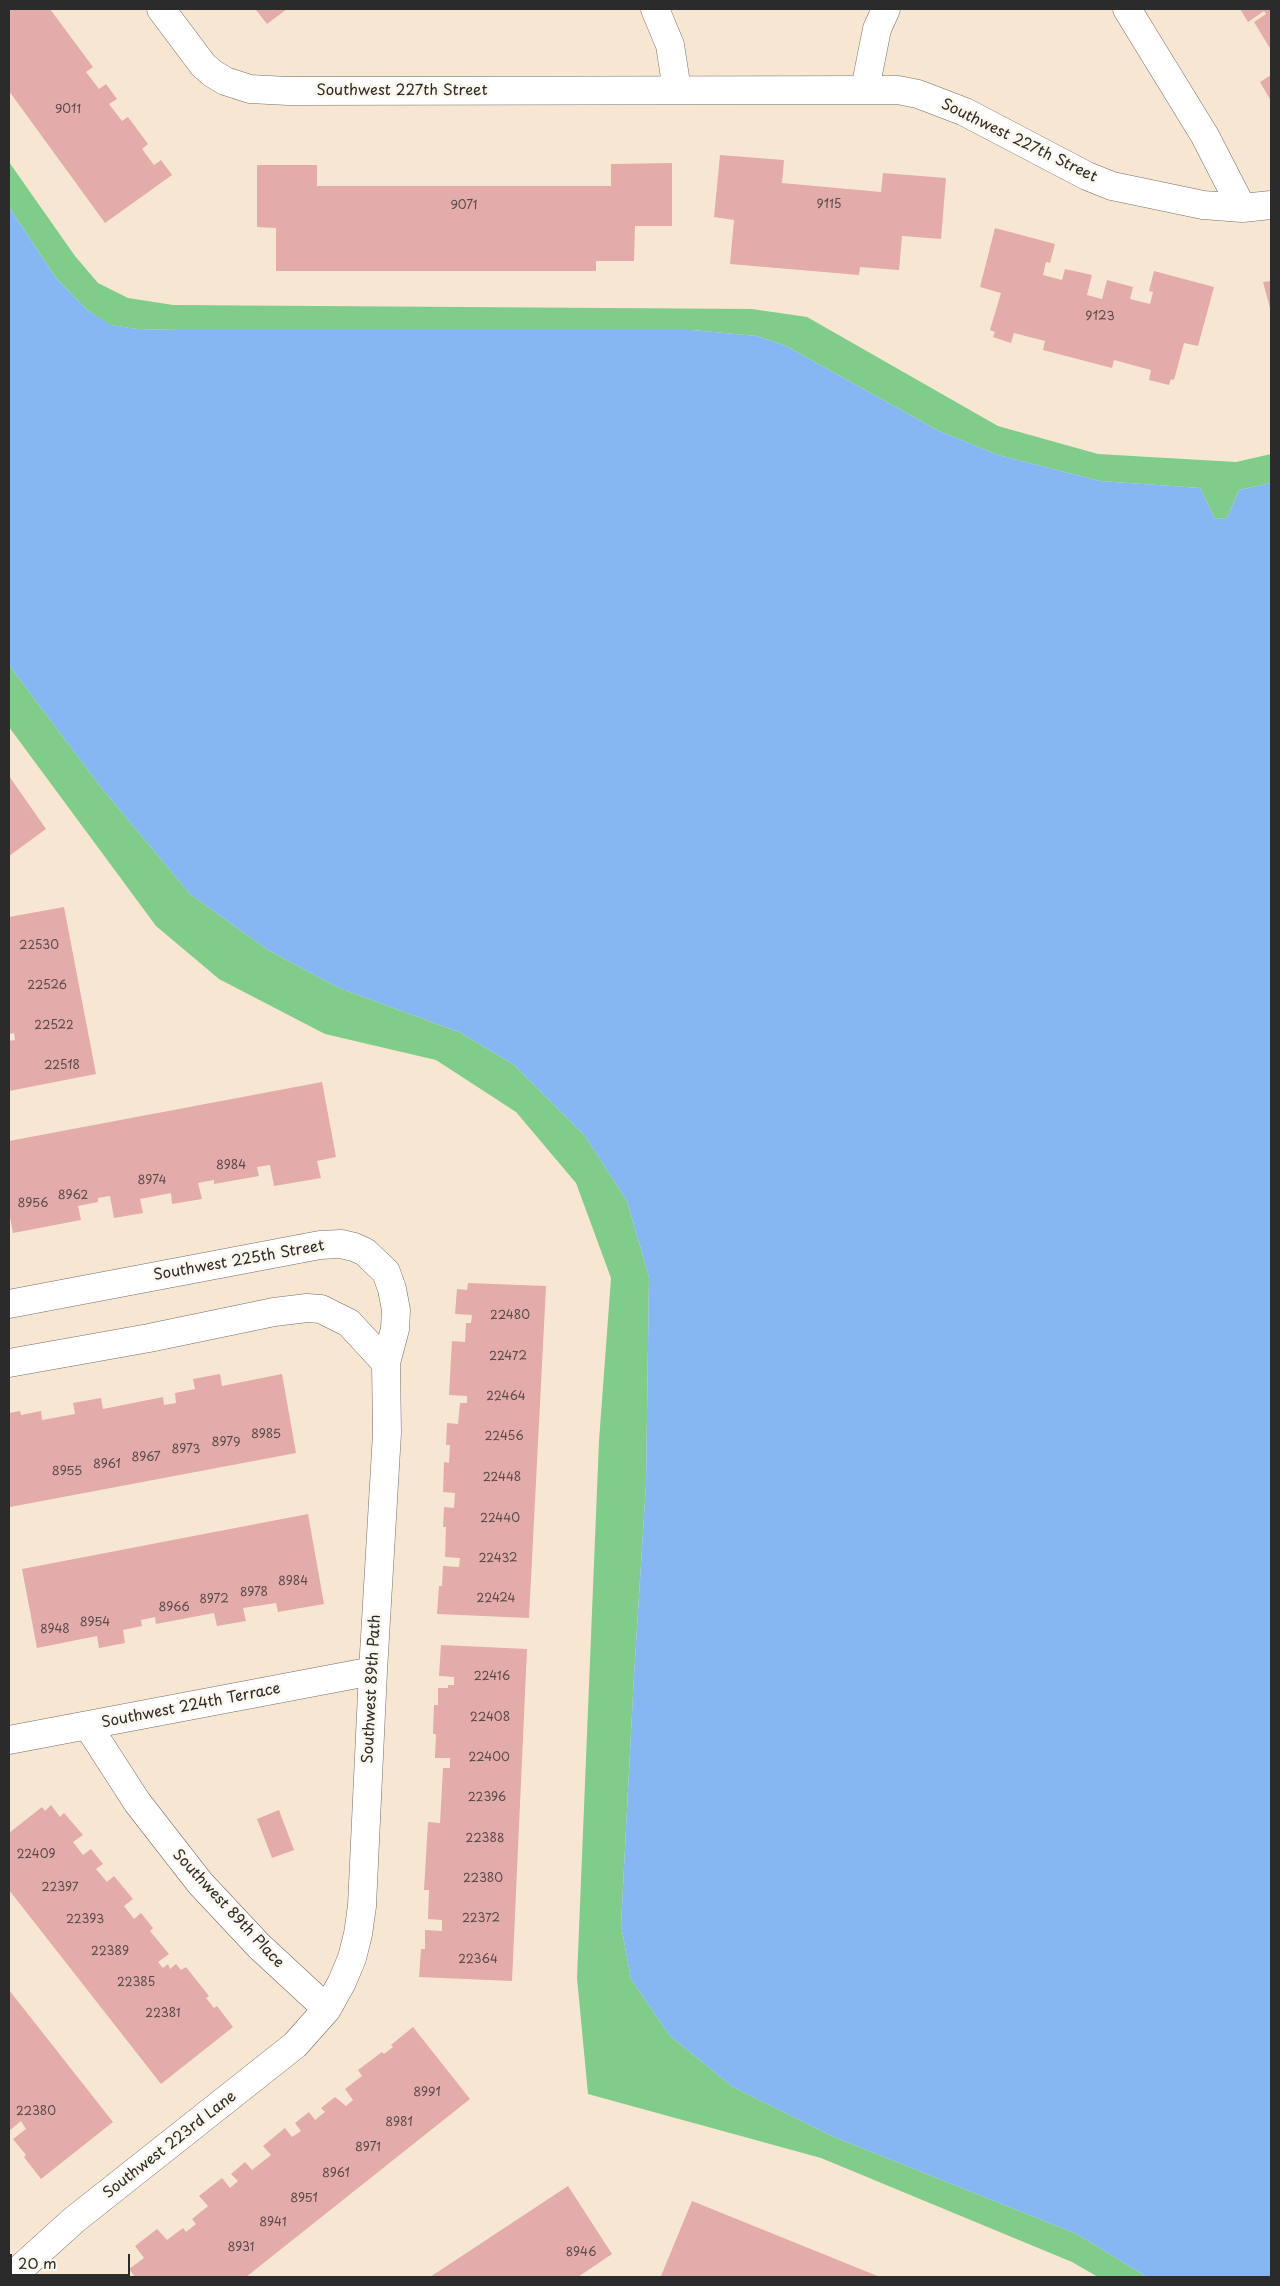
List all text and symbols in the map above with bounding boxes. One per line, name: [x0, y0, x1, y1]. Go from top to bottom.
street label: Southwest 227th Street: [316, 82, 488, 100]
street label: Southwest 227th Street: [938, 95, 1100, 187]
house number: 9011: [55, 103, 81, 117]
house number: 9115: [816, 198, 842, 212]
house number: 9071: [450, 199, 478, 213]
house number: 9123: [1085, 310, 1115, 324]
house number: 22530: [19, 939, 59, 953]
house number: 22526: [27, 979, 67, 993]
house number: 22522: [34, 1019, 74, 1033]
house number: 22518: [44, 1059, 80, 1073]
house number: 8984: [216, 1159, 246, 1173]
house number: 8974: [138, 1174, 166, 1188]
house number: 8962: [58, 1189, 88, 1203]
house number: 8956: [18, 1197, 48, 1211]
street label: Southwest 225th Street: [152, 1237, 326, 1285]
house number: 22480: [490, 1309, 530, 1323]
house number: 22472: [489, 1350, 527, 1364]
house number: 22464: [486, 1390, 526, 1404]
house number: 8985: [251, 1428, 281, 1442]
house number: 22456: [484, 1430, 524, 1444]
house number: 8979: [212, 1436, 240, 1450]
house number: 8973: [171, 1443, 201, 1457]
house number: 8967: [131, 1451, 161, 1465]
house number: 8961: [93, 1458, 121, 1472]
house number: 8955: [52, 1465, 82, 1479]
house number: 22448: [483, 1471, 521, 1485]
house number: 22440: [480, 1512, 520, 1526]
house number: 22432: [478, 1552, 518, 1566]
house number: 8984: [278, 1575, 308, 1589]
house number: 8978: [240, 1586, 268, 1600]
house number: 22424: [477, 1592, 515, 1606]
house number: 8972: [199, 1593, 229, 1607]
house number: 8966: [158, 1601, 190, 1615]
street label: Southwest 89th Path: [359, 1614, 385, 1764]
house number: 8954: [80, 1616, 110, 1630]
house number: 8948: [40, 1623, 70, 1637]
house number: 22416: [474, 1670, 510, 1684]
street label: Southwest 224th Terrace: [100, 1680, 282, 1732]
house number: 22408: [470, 1711, 510, 1725]
house number: 22400: [468, 1751, 510, 1765]
house number: 22396: [468, 1791, 506, 1805]
house number: 22388: [466, 1832, 504, 1846]
street label: Southwest 89th Place: [169, 1846, 287, 1972]
house number: 22409: [16, 1848, 56, 1862]
house number: 22380: [463, 1872, 503, 1886]
house number: 22397: [42, 1881, 78, 1895]
house number: 22372: [462, 1912, 500, 1926]
house number: 22393: [66, 1913, 104, 1927]
house number: 22389: [91, 1945, 129, 1959]
house number: 22364: [458, 1953, 498, 1967]
house number: 22385: [117, 1976, 155, 1990]
house number: 22381: [145, 2007, 181, 2021]
house number: 8991: [413, 2086, 441, 2100]
street label: Southwest 223rd Lane: [100, 2087, 240, 2203]
house number: 22380: [16, 2105, 56, 2119]
house number: 8981: [385, 2116, 413, 2130]
house number: 8971: [355, 2141, 381, 2155]
house number: 8961: [322, 2167, 350, 2181]
house number: 8951: [290, 2192, 318, 2206]
house number: 8941: [259, 2216, 287, 2230]
house number: 8931: [227, 2241, 255, 2255]
scale bar: [12, 2244, 132, 2276]
house number: 8946: [566, 2246, 596, 2260]
text: 20 m: [18, 2251, 57, 2274]

